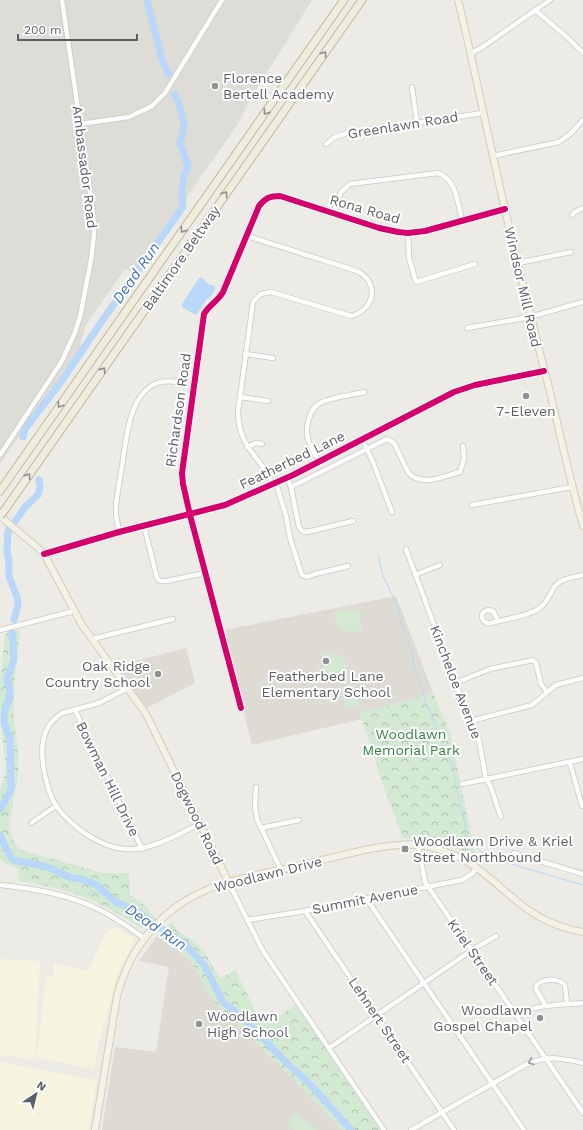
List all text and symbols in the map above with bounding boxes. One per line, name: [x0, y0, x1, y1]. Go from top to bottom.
scale bar: [18, 16, 137, 42]
text: 200 m: [24, 23, 61, 37]
one-way arrow: [319, 51, 326, 58]
place label: Florence Bertell Academy: [223, 70, 335, 102]
marker: Florence Bertell Academy: [210, 81, 220, 91]
street label: Ambassador Road: [70, 105, 100, 229]
one-way arrow: [263, 108, 271, 115]
street label: Greenlawn Road: [347, 108, 459, 142]
street label: Rona Road: [328, 191, 402, 227]
one-way arrow: [220, 192, 227, 199]
street label: Baltimore Beltway: [139, 202, 224, 313]
street label: Windsor Mill Road: [501, 225, 545, 349]
one-way arrow: [180, 226, 188, 233]
water label: Dead Run: [109, 239, 163, 307]
street label: Richardson Road: [162, 352, 194, 468]
one-way arrow: [98, 367, 105, 374]
marker: 7-Eleven: [521, 391, 531, 401]
one-way arrow: [58, 401, 65, 408]
place label: 7-Eleven: [496, 403, 556, 419]
street label: Featherbed Lane: [237, 428, 347, 492]
one-way arrow: [23, 473, 31, 480]
street label: Kincheloe Avenue: [427, 623, 485, 741]
marker: Featherbed Lane Elementary School: [321, 656, 331, 666]
place label: Oak Ridge Country School: [45, 658, 151, 690]
place label: Featherbed Lane Elementary School: [262, 668, 391, 700]
marker: Oak Ridge Country School: [153, 669, 163, 679]
street label: Bowman Hill Drive: [73, 719, 143, 839]
park label: Woodlawn Memorial Park: [362, 726, 460, 758]
street label: Dogwood Road: [167, 769, 227, 867]
place label: Woodlawn Drive & Kriel Street Northbound: [413, 833, 574, 865]
marker: Woodlawn Drive & Kriel Street Northbound: [400, 844, 410, 854]
street label: Woodlawn Drive: [212, 853, 324, 895]
street label: Summit Avenue: [311, 881, 419, 917]
water label: Dead Run: [122, 900, 190, 954]
street label: Kriel Street: [444, 916, 502, 988]
street label: Lehnert Street: [345, 974, 415, 1066]
place label: Woodlawn Gospel Chapel: [433, 1002, 533, 1034]
place label: Woodlawn High School: [207, 1008, 289, 1040]
marker: Woodlawn Gospel Chapel: [535, 1013, 545, 1023]
marker: Woodlawn High School: [194, 1019, 204, 1029]
one-way arrow: [528, 1058, 535, 1066]
north arrow: [16, 1074, 56, 1114]
text: N: [34, 1079, 49, 1094]

